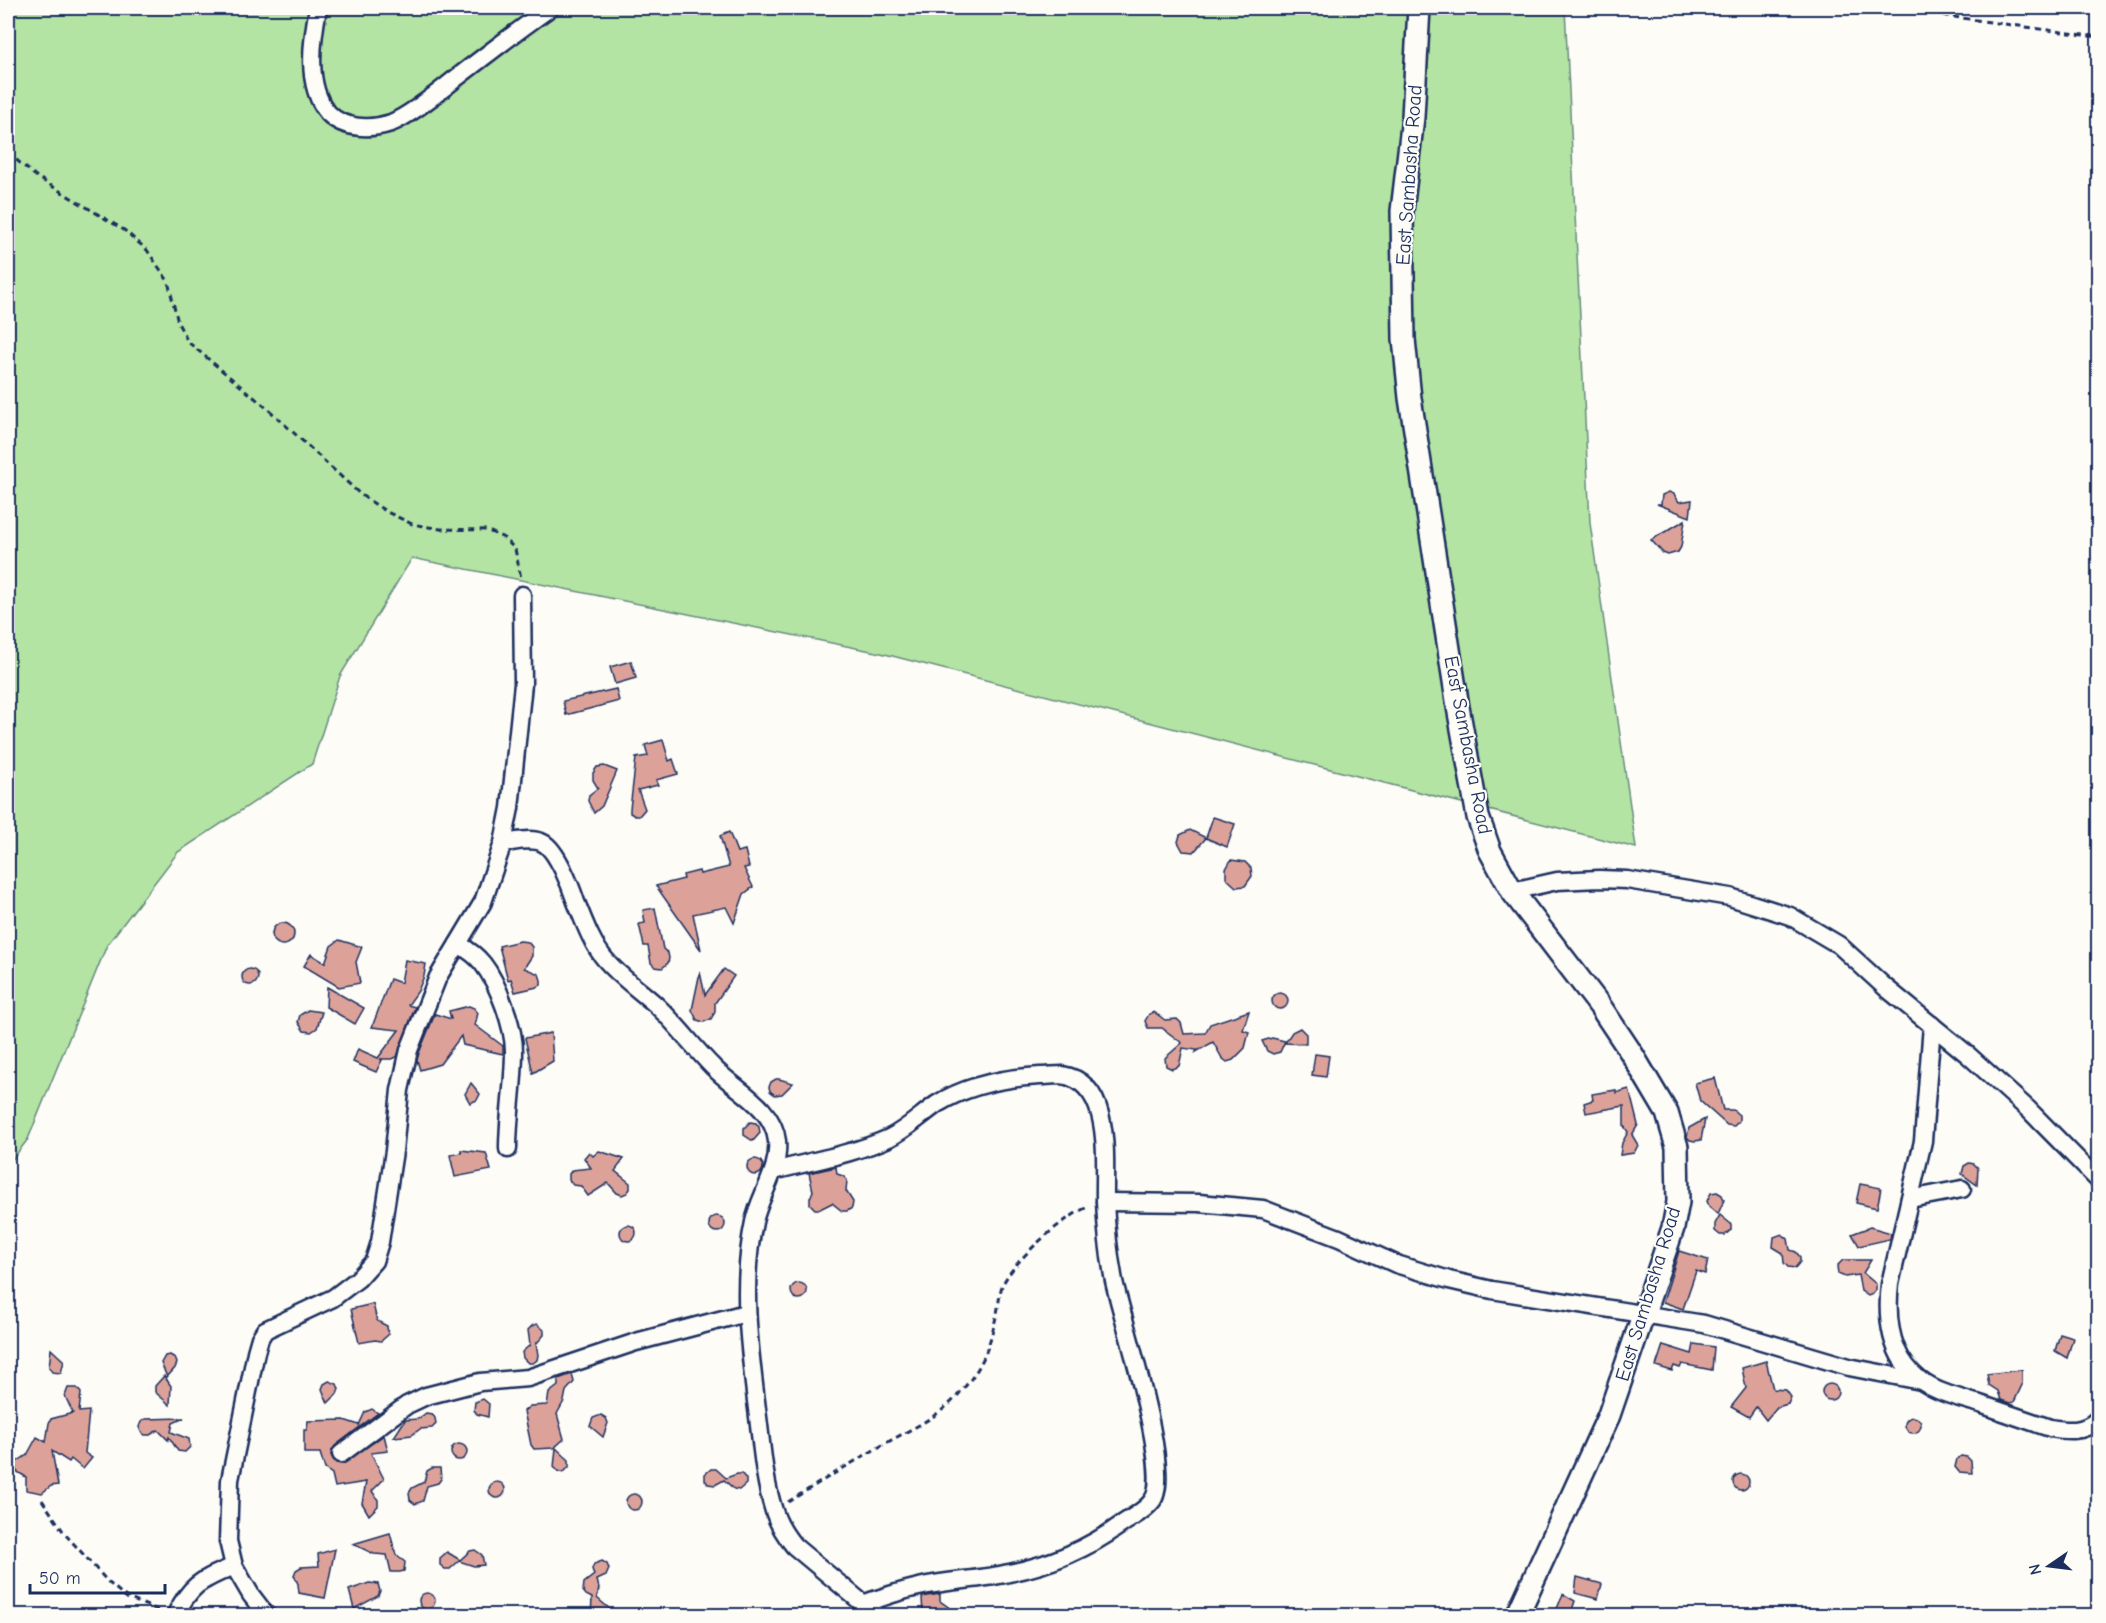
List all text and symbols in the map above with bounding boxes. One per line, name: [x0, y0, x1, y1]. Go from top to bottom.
street label: East Sambasha Road: [1391, 84, 1427, 266]
street label: East Sambasha Road: [1439, 654, 1497, 836]
street label: East Sambasha Road: [1611, 1204, 1685, 1384]
north arrow: [2019, 1536, 2079, 1596]
scale bar: [30, 1557, 165, 1595]
text: N: [2025, 1562, 2045, 1577]
text: 50 m: [39, 1568, 81, 1589]

